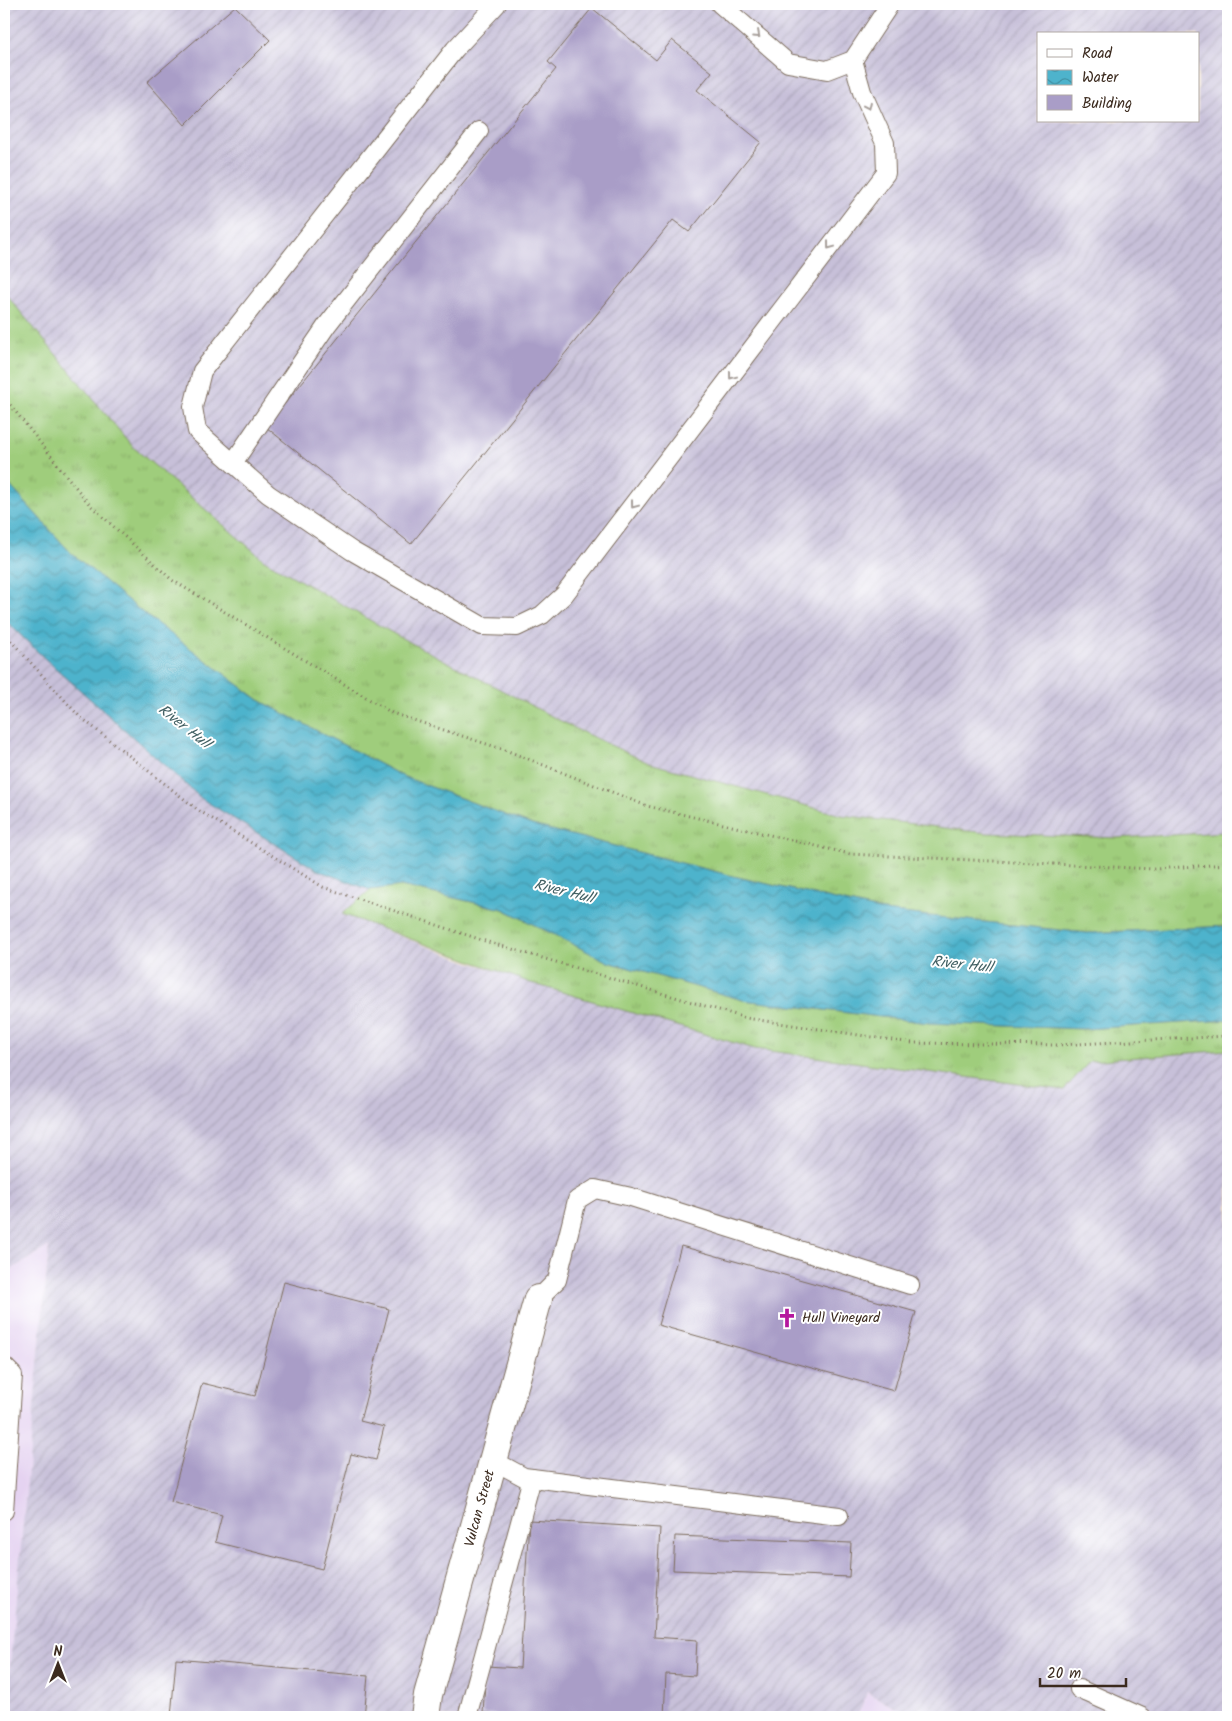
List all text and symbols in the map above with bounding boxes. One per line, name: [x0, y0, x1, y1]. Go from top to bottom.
one-way arrow: [751, 29, 760, 38]
legend: [1037, 32, 1200, 122]
text: Road: [1082, 42, 1113, 66]
text: Water: [1082, 66, 1119, 90]
text: Building: [1082, 92, 1132, 116]
one-way arrow: [862, 101, 872, 110]
one-way arrow: [827, 240, 836, 250]
one-way arrow: [729, 370, 737, 379]
one-way arrow: [631, 499, 639, 508]
water label: River Hull: [153, 699, 218, 757]
water label: River Hull: [531, 873, 600, 912]
water label: River Hull: [930, 950, 997, 980]
church icon: Hull Vineyard: [776, 1307, 798, 1329]
place label: Hull Vineyard: [802, 1307, 881, 1329]
street label: Vulcan Street: [459, 1467, 501, 1549]
north arrow: [32, 1638, 82, 1688]
text: N: [54, 1641, 63, 1663]
scale bar: [1040, 1656, 1126, 1688]
text: 20 m: [1047, 1662, 1081, 1686]

